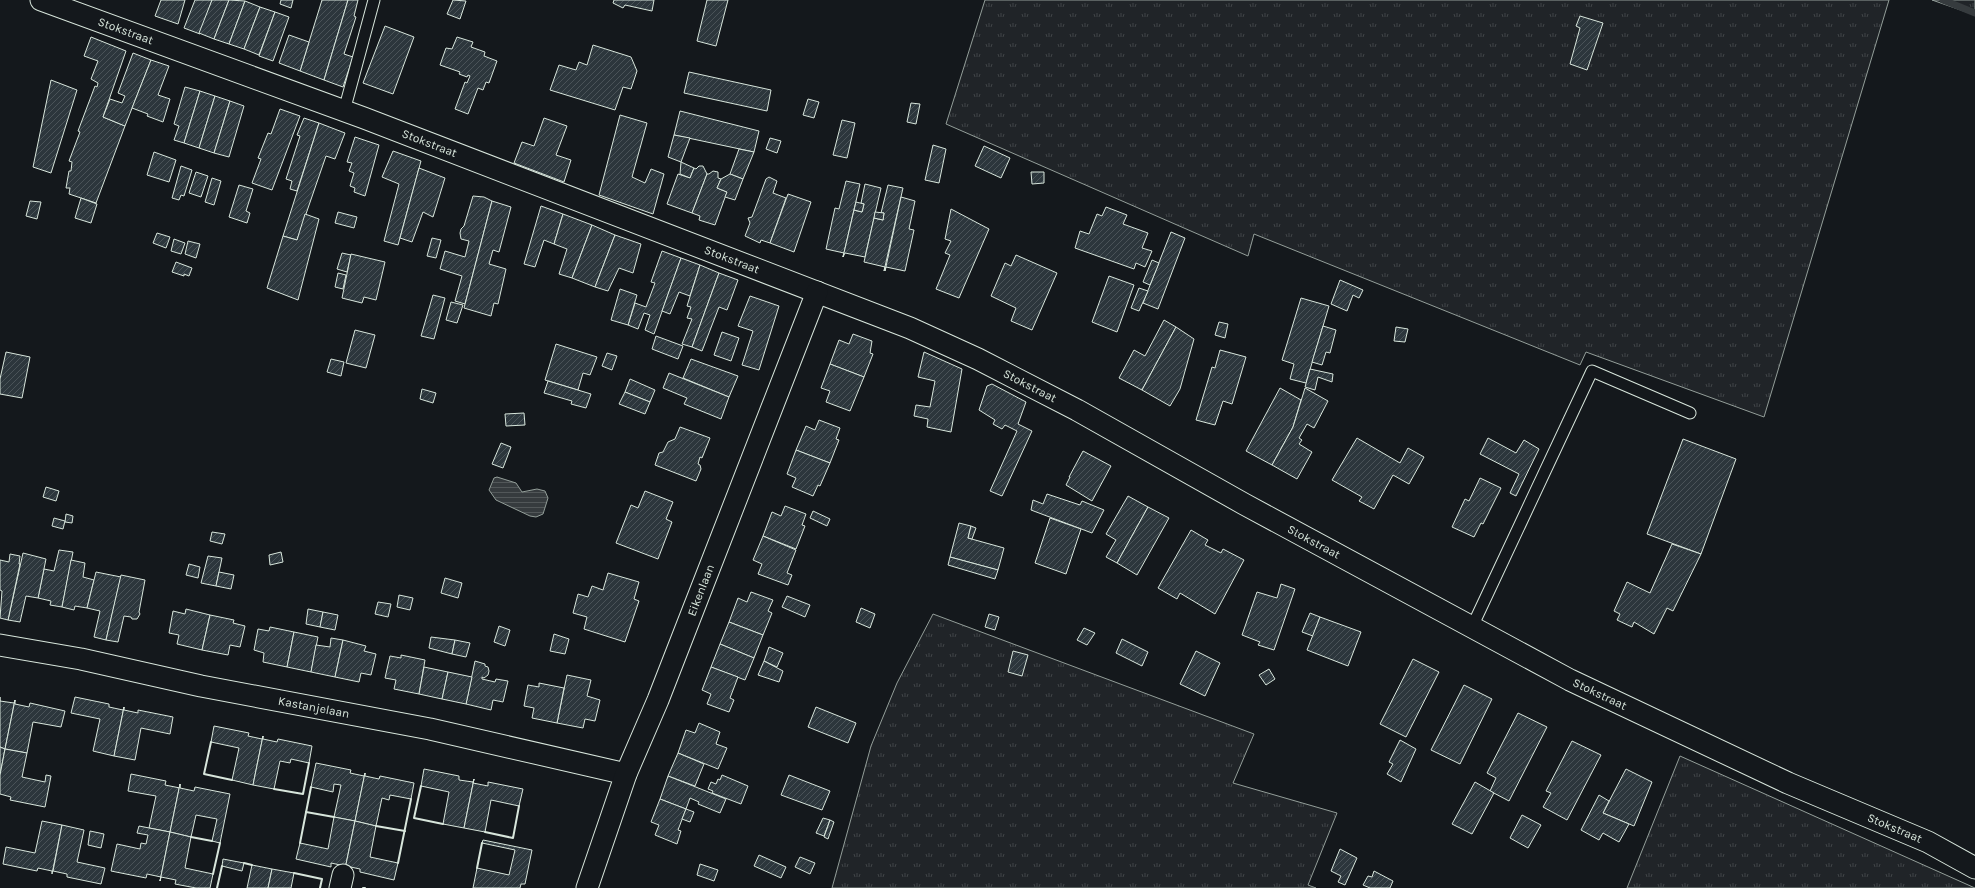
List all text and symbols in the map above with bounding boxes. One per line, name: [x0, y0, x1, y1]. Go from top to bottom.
street label: Stokstraat: [96, 14, 156, 48]
street label: Stokstraat: [400, 126, 459, 160]
street label: Stokstraat: [702, 243, 762, 277]
street label: Stokstraat: [1001, 366, 1059, 405]
street label: Stokstraat: [1285, 522, 1343, 562]
street label: Eikenlaan: [684, 562, 717, 618]
street label: Stokstraat: [1571, 675, 1629, 713]
street label: Kastanjelaan: [277, 694, 351, 721]
street label: Stokstraat: [1865, 810, 1925, 846]

